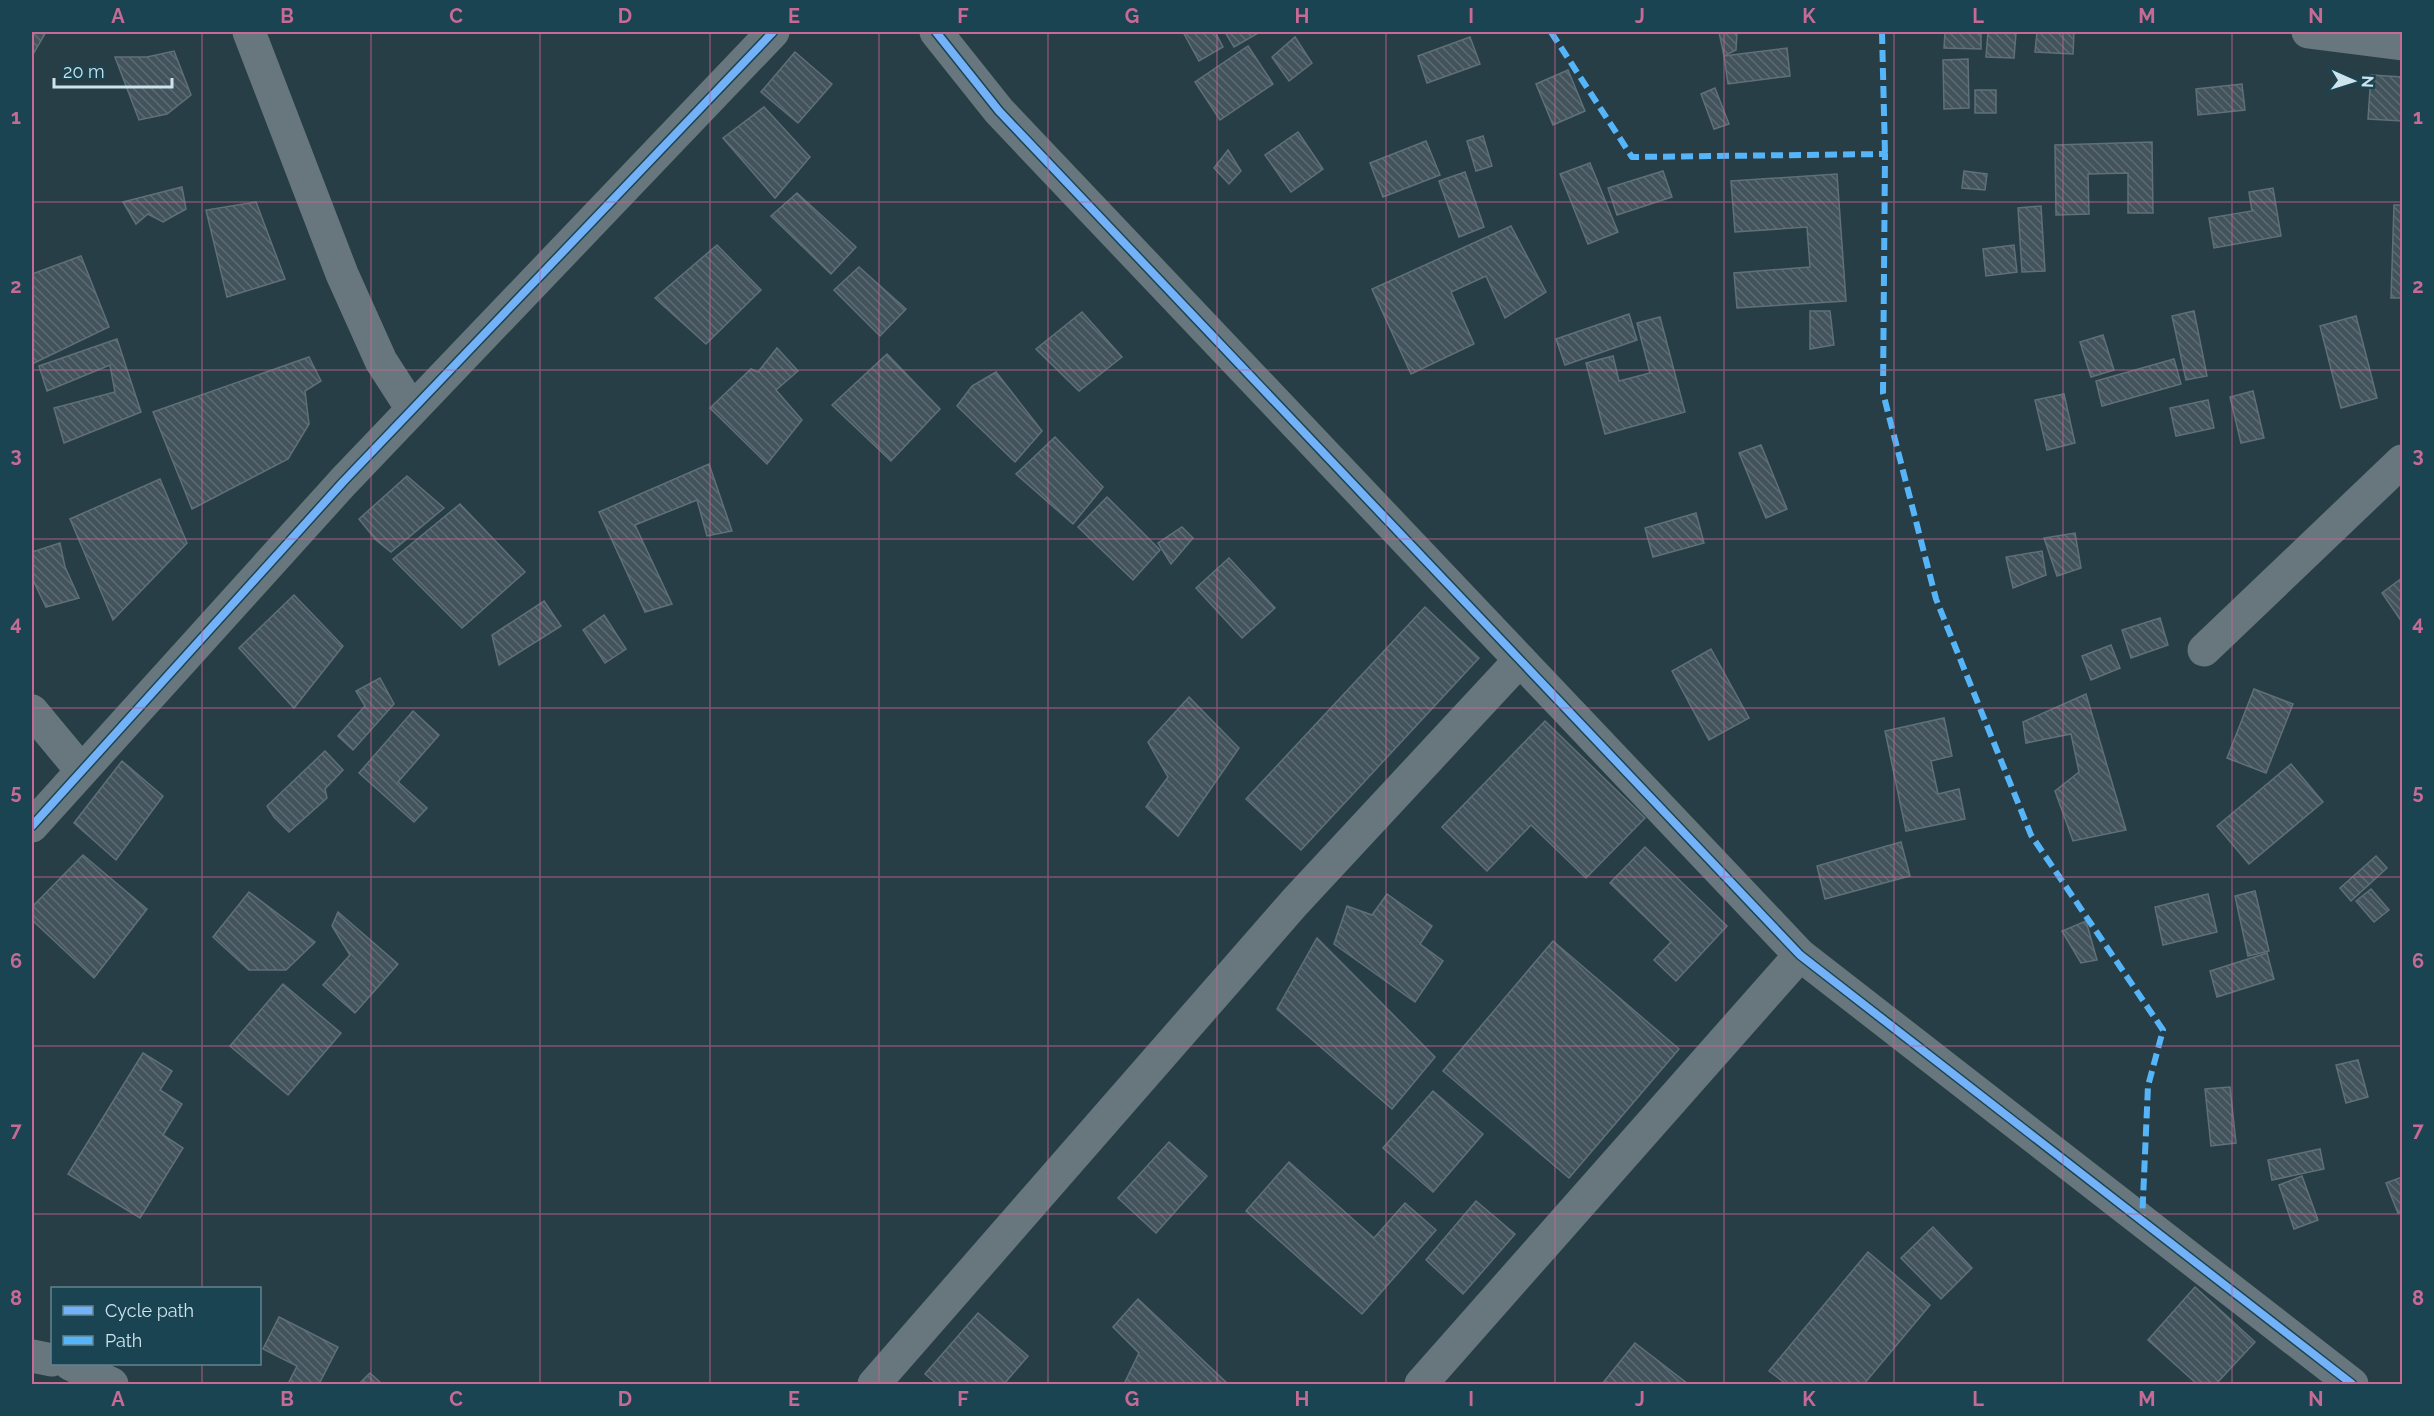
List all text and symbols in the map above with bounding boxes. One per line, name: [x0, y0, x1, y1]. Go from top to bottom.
text: A: [111, 4, 125, 28]
text: B: [280, 4, 294, 28]
text: C: [449, 4, 463, 28]
text: D: [618, 4, 632, 28]
text: E: [788, 4, 800, 28]
text: F: [957, 4, 969, 28]
text: G: [1125, 4, 1139, 28]
text: H: [1295, 4, 1309, 28]
text: I: [1468, 4, 1474, 28]
text: J: [1635, 4, 1645, 28]
text: K: [1802, 4, 1816, 28]
text: L: [1972, 4, 1984, 28]
text: M: [2138, 4, 2156, 28]
text: N: [2308, 4, 2324, 28]
scale bar: [54, 51, 172, 89]
north arrow: [2323, 51, 2383, 111]
text: 20 m: [63, 61, 105, 82]
text: N: [2358, 75, 2377, 88]
text: 1: [11, 105, 21, 129]
text: 1: [2413, 105, 2423, 129]
text: 2: [10, 274, 22, 298]
text: 2: [2412, 274, 2424, 298]
text: 3: [10, 443, 22, 467]
text: 3: [2412, 443, 2424, 467]
text: 4: [10, 611, 22, 635]
text: 4: [2412, 611, 2424, 635]
text: 5: [10, 780, 22, 804]
text: 5: [2412, 780, 2424, 804]
text: 6: [10, 949, 22, 973]
text: 6: [2412, 949, 2424, 973]
text: 7: [10, 1118, 22, 1142]
text: 7: [2412, 1118, 2424, 1142]
text: 8: [10, 1286, 22, 1310]
text: 8: [2412, 1286, 2424, 1310]
legend: [51, 1287, 261, 1365]
text: Cycle path: [105, 1300, 194, 1321]
text: Path: [105, 1330, 142, 1351]
text: A: [111, 1387, 125, 1411]
text: B: [280, 1387, 294, 1411]
text: C: [449, 1387, 463, 1411]
text: D: [618, 1387, 632, 1411]
text: E: [788, 1387, 800, 1411]
text: F: [957, 1387, 969, 1411]
text: G: [1125, 1387, 1139, 1411]
text: H: [1295, 1387, 1309, 1411]
text: I: [1468, 1387, 1474, 1411]
text: J: [1635, 1387, 1645, 1411]
text: K: [1802, 1387, 1816, 1411]
text: L: [1972, 1387, 1984, 1411]
text: M: [2138, 1387, 2156, 1411]
text: N: [2308, 1387, 2324, 1411]

